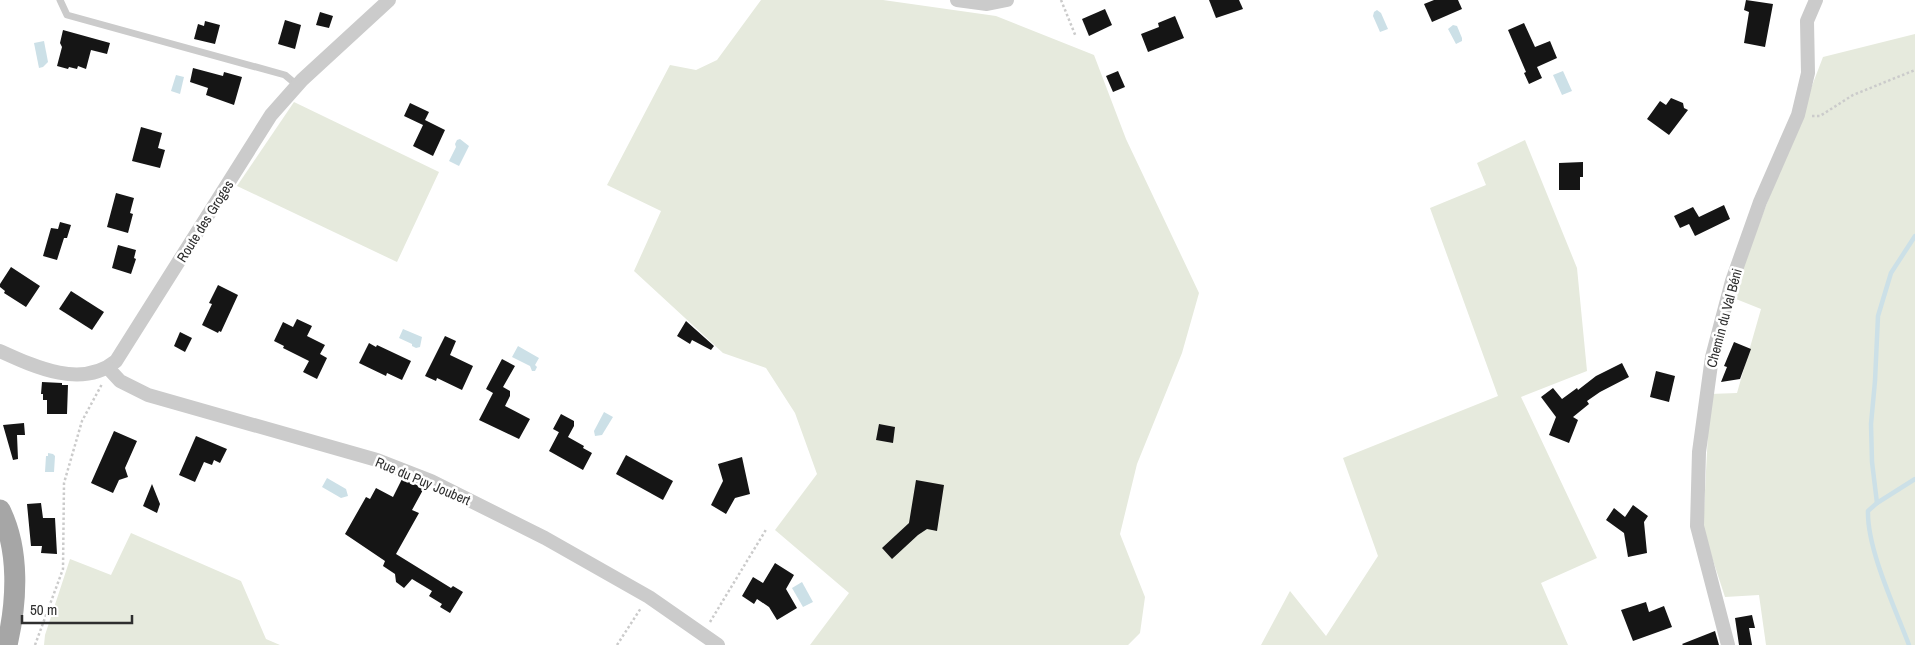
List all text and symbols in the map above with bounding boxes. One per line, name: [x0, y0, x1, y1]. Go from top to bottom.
street label: Route des Groges: [173, 177, 237, 265]
street label: Chemin du Val Béni: [1702, 266, 1746, 370]
street label: Rue du Puy Joubert: [373, 453, 473, 509]
scale bar: [22, 592, 132, 624]
text: 50 m: [30, 599, 57, 620]

